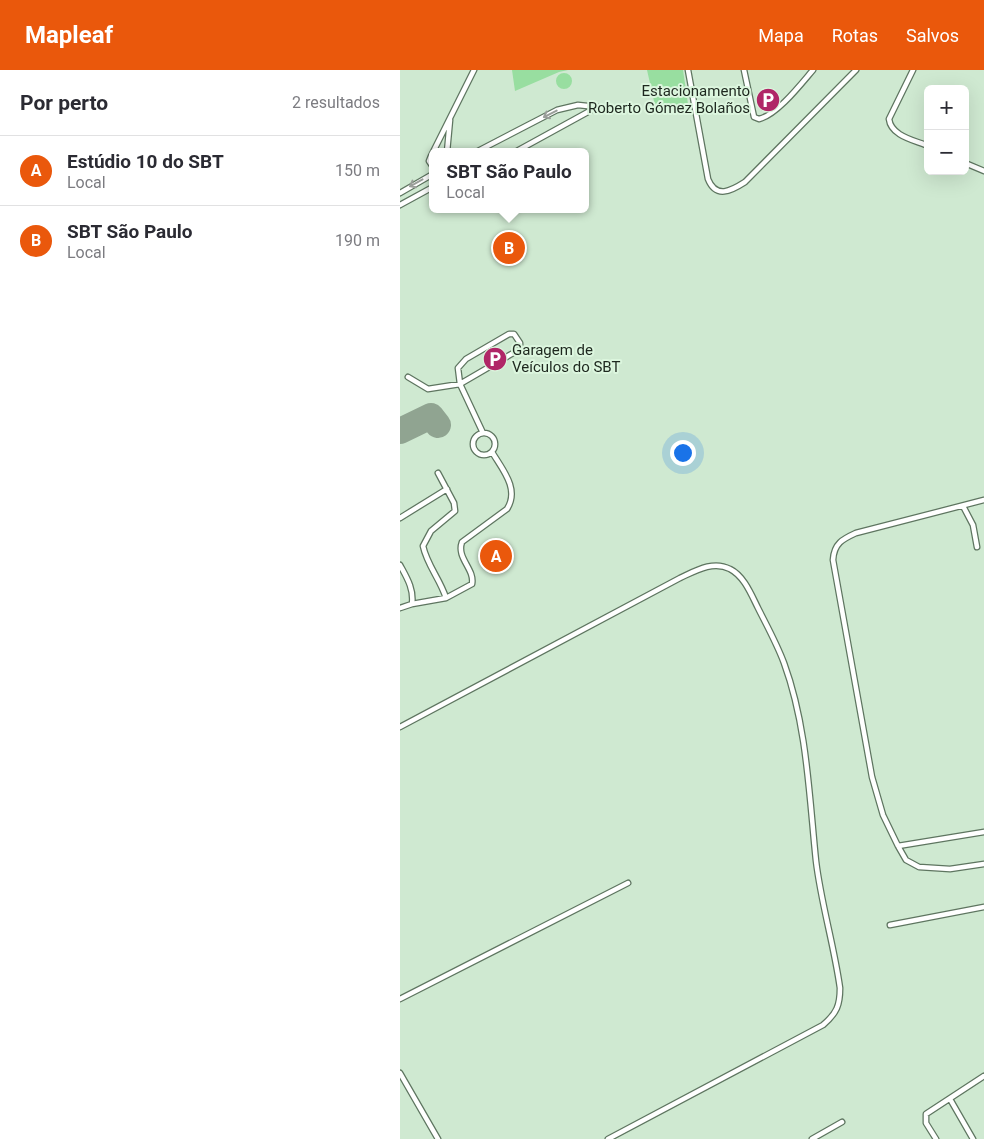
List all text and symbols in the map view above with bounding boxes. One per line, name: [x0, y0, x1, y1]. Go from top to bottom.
text: Mapleaf: [25, 21, 113, 49]
text: Mapa: [758, 25, 804, 46]
text: Rotas: [832, 25, 878, 46]
text: Salvos: [906, 25, 959, 46]
place label: Estacionamento Roberto Gómez Bolaños: [588, 82, 750, 117]
map controls: [924, 85, 969, 175]
button: +: [924, 85, 969, 130]
parking icon: Estacionamento Roberto Gómez Bolaños: [755, 87, 781, 113]
text: Por perto: [20, 91, 108, 115]
text: 2 resultados: [292, 93, 380, 112]
one-way arrow: [542, 109, 557, 119]
button: −: [924, 130, 969, 175]
popup: [429, 148, 589, 213]
text: Estúdio 10 do SBT: [67, 150, 224, 173]
text: SBT São Paulo: [446, 160, 572, 183]
text: A: [31, 161, 41, 180]
text: 150 m: [335, 161, 380, 180]
text: Local: [67, 173, 106, 192]
one-way arrow: [410, 179, 424, 189]
text: Local: [446, 183, 485, 202]
text: SBT São Paulo: [67, 220, 193, 243]
pin: B: [493, 229, 525, 267]
text: B: [31, 231, 41, 250]
text: 190 m: [335, 231, 380, 250]
text: Local: [67, 243, 106, 262]
place label: Garagem de Veículos do SBT: [512, 341, 620, 376]
parking icon: Garagem de Veículos do SBT: [482, 346, 508, 372]
your location: [670, 440, 696, 466]
pin: A: [480, 537, 512, 575]

